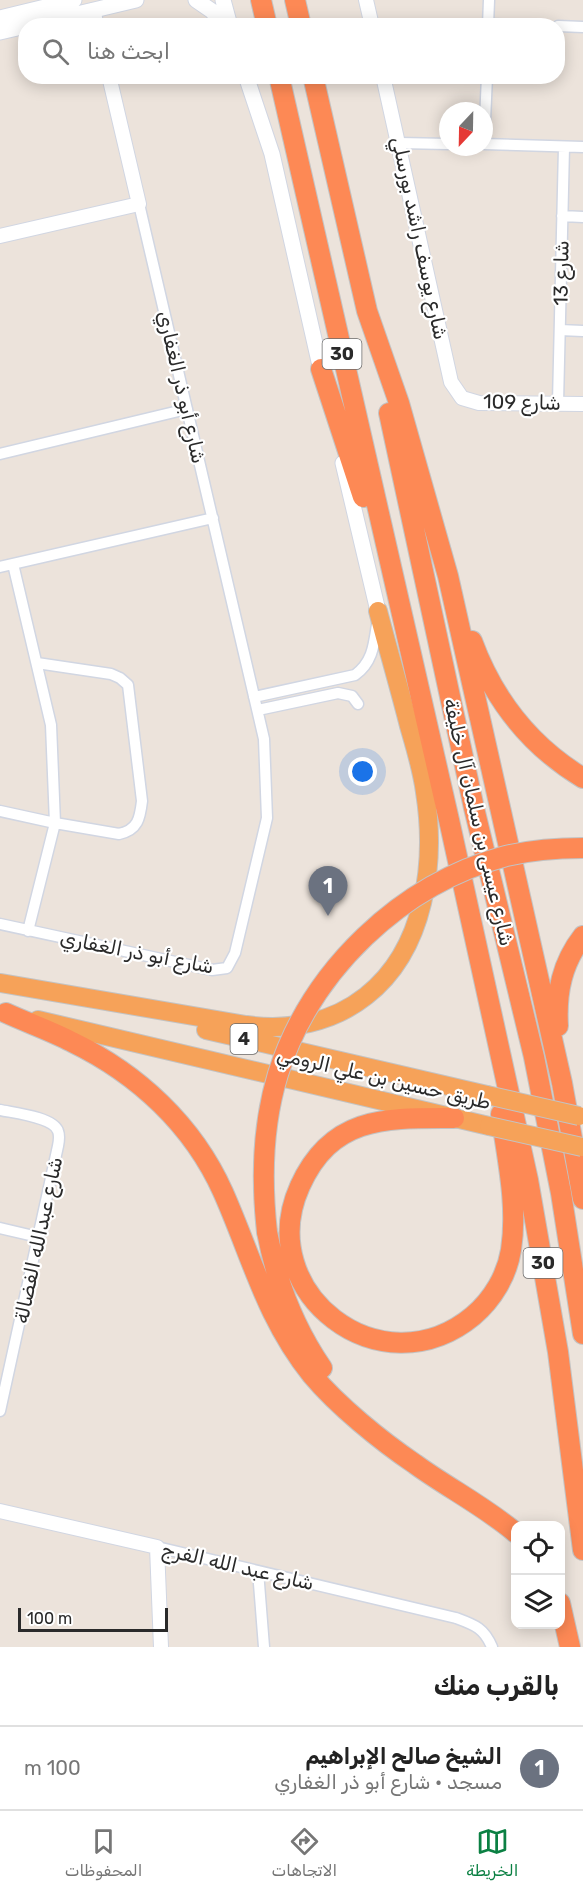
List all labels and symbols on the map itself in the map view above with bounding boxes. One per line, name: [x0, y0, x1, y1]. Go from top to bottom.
north arrow: [439, 102, 493, 156]
street label: شارع يوسف راشد بورسلي: [384, 134, 453, 342]
street label: شارع 13: [548, 240, 576, 306]
street label: شارع أبو ذر الغفاري: [151, 308, 211, 466]
road number: 30: [322, 339, 362, 369]
street label: شارع 109: [483, 389, 561, 417]
street label: شارع عيسى بن سلمان آل خليفة: [437, 696, 519, 949]
your location: [348, 757, 377, 786]
pin: 1: [308, 866, 348, 916]
street label: شارع أبو ذر الغفاري: [58, 925, 216, 981]
road number: 4: [230, 1024, 258, 1054]
street label: طريق حسين بن علي الرومي: [274, 1042, 493, 1117]
street label: شارع عبدالله الفضالة: [9, 1155, 69, 1326]
road number: 30: [524, 1248, 562, 1278]
street label: شارع عبد الله الفرج: [159, 1537, 316, 1597]
scale bar: [18, 1605, 168, 1632]

